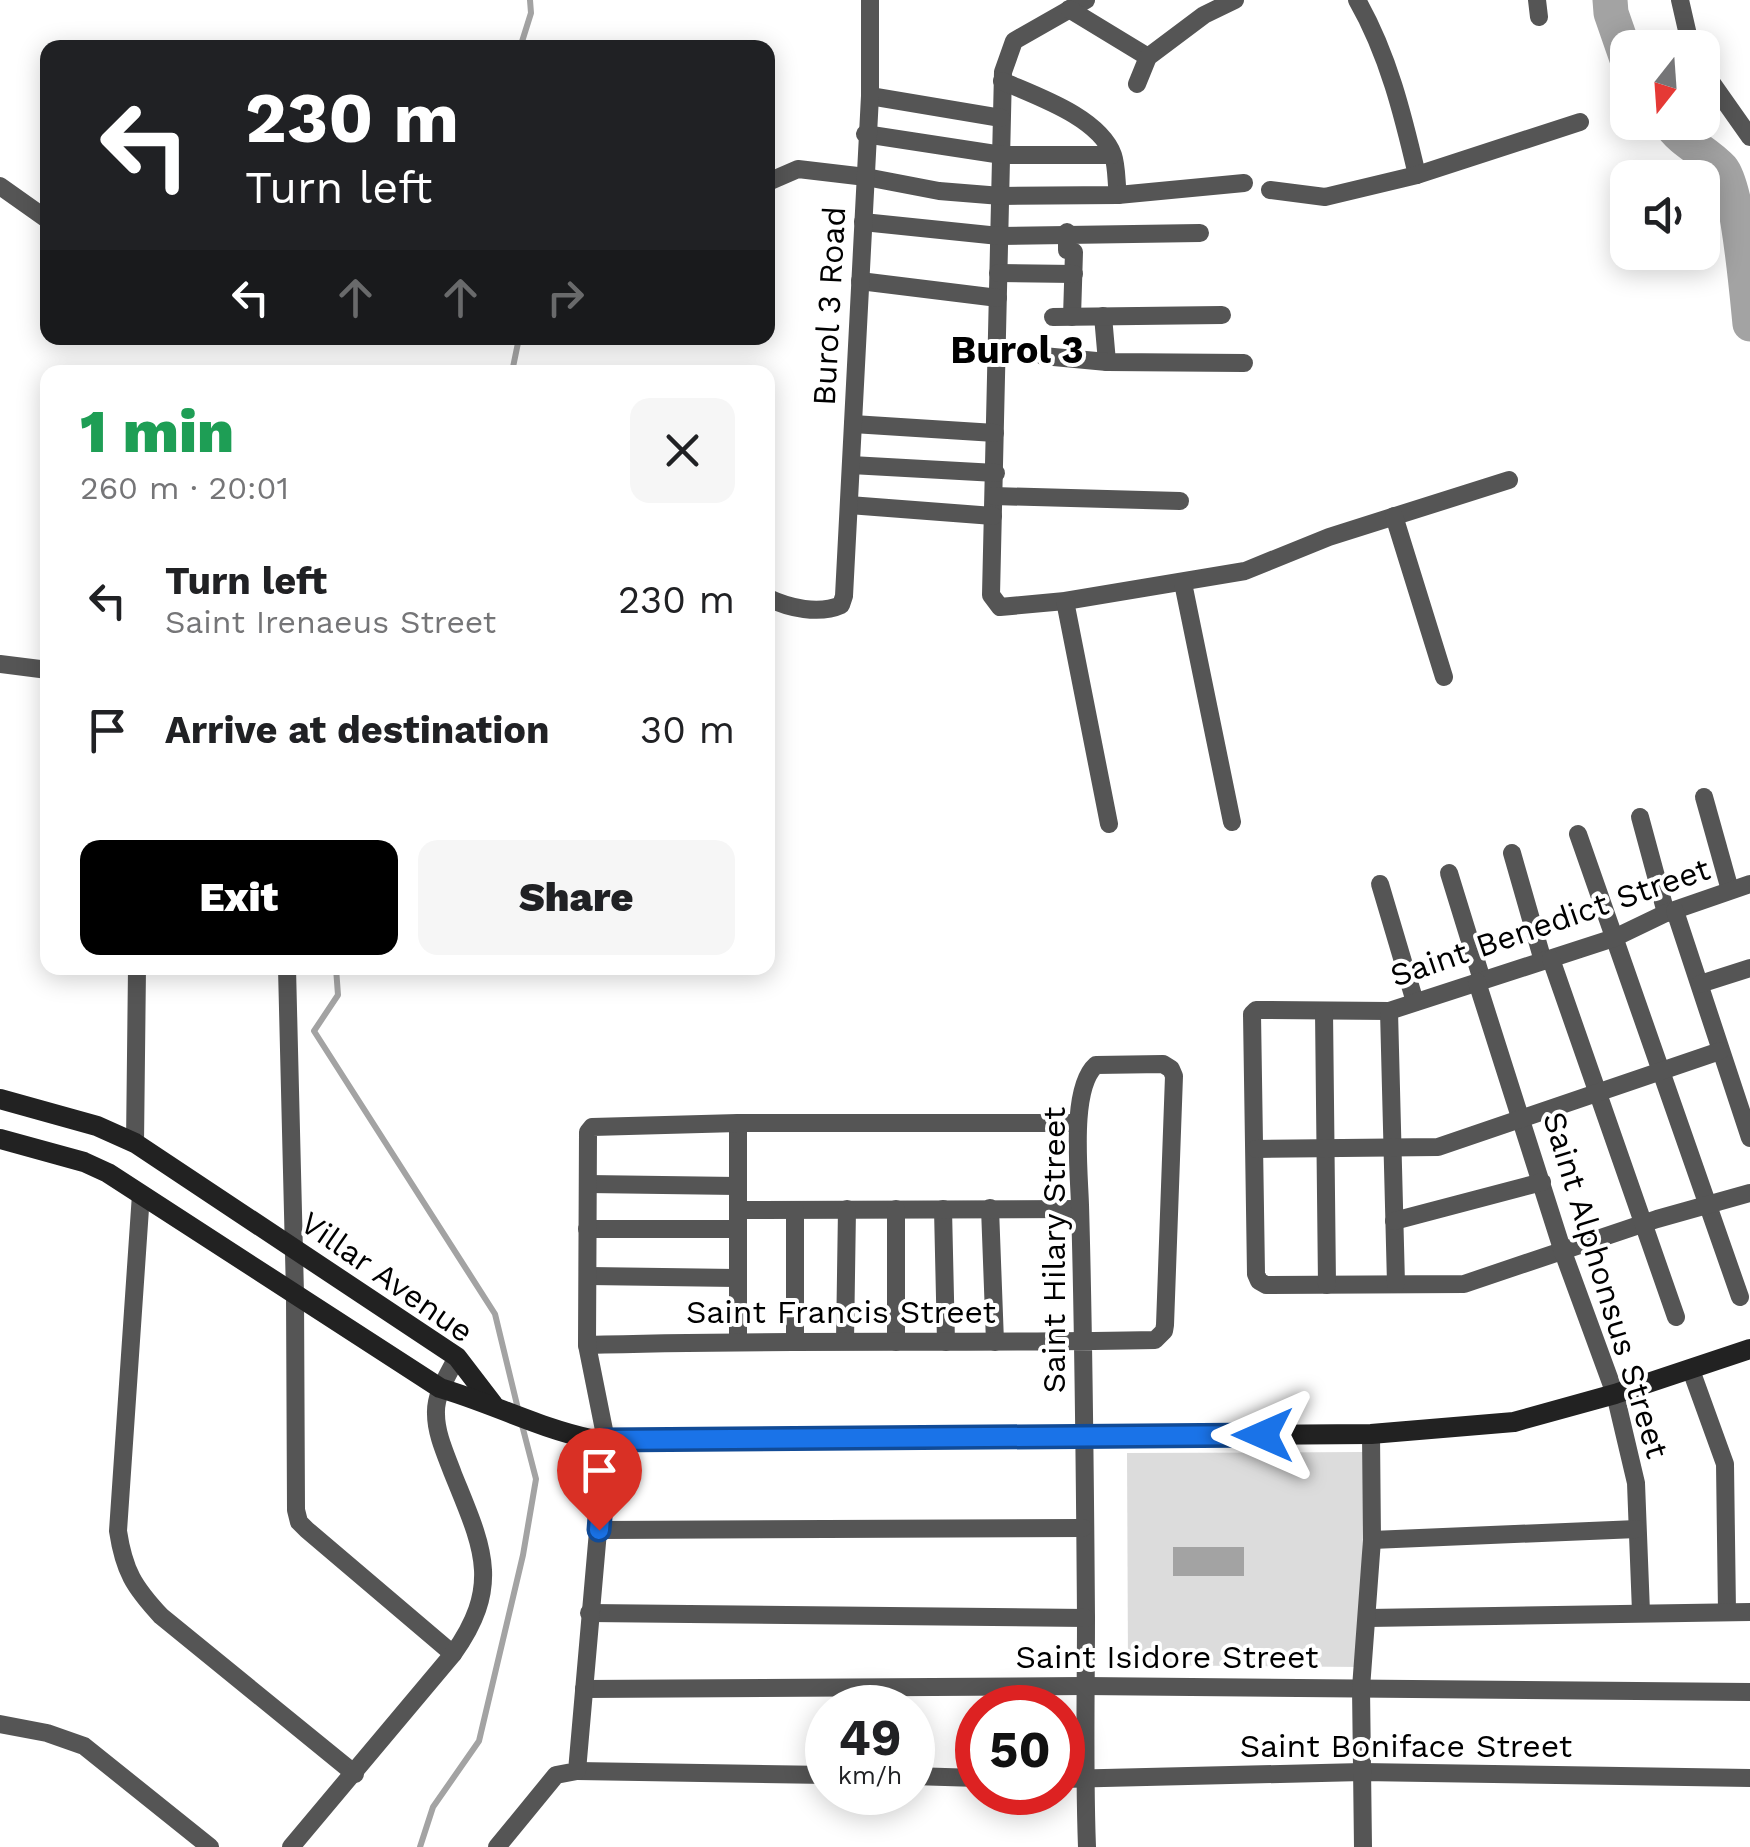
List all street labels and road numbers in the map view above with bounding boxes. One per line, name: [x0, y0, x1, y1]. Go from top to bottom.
street label: Burol 3 Road: [805, 205, 853, 407]
street label: Saint Benedict Street: [1385, 849, 1715, 995]
street label: Saint Hilary Street: [1035, 1107, 1073, 1393]
street label: Saint Alphonsus Street: [1535, 1107, 1677, 1463]
street label: Villar Avenue: [293, 1203, 481, 1351]
street label: Saint Francis Street: [686, 1293, 996, 1331]
street label: Saint Isidore Street: [1016, 1638, 1318, 1676]
street label: Saint Boniface Street: [1240, 1727, 1572, 1765]

